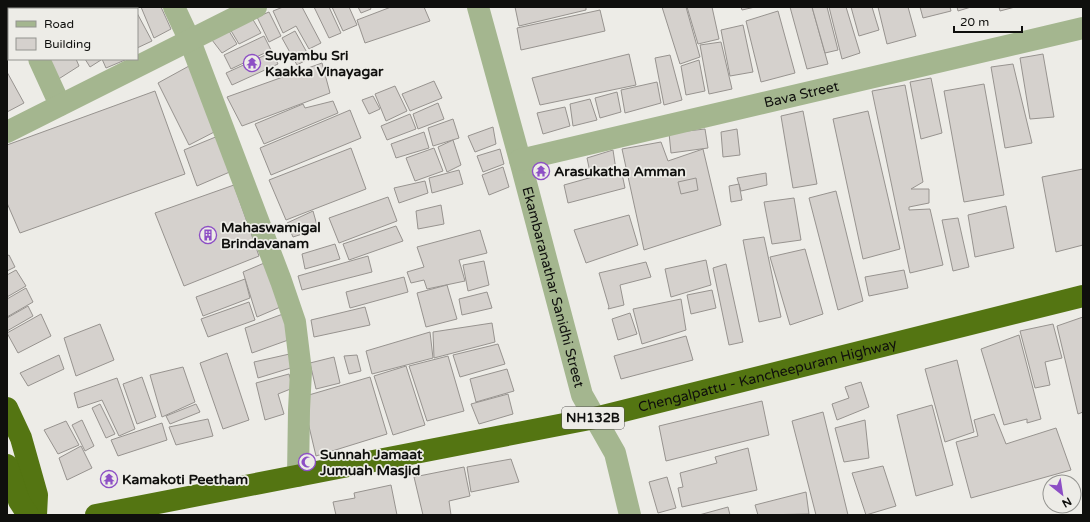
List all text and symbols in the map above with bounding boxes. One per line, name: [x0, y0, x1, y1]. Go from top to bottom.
legend: [8, 8, 138, 60]
scale bar: [954, 8, 1022, 34]
text: 20 m: [960, 15, 989, 29]
text: Road: [44, 17, 74, 31]
text: Building: [44, 37, 91, 51]
place label: Suyambu Sri Kaakka Vinayagar: [265, 47, 384, 80]
temple icon: Suyambu Sri Kaakka Vinayagar: [242, 53, 262, 73]
street label: Bava Street: [762, 77, 841, 111]
temple icon: Arasukatha Amman: [531, 161, 551, 181]
place label: Arasukatha Amman: [554, 163, 686, 180]
street label: Ekambaranathar Sanidhi Street: [519, 185, 588, 390]
place label: Mahaswamigal Brindavanam: [221, 219, 321, 252]
building icon: Mahaswamigal Brindavanam: [198, 225, 218, 245]
street label: Chengalpattu - Kancheepuram Highway: [636, 334, 899, 415]
road number: NH132B: [562, 407, 624, 429]
place label: Sunnah Jamaat Jumuah Masjid: [319, 446, 423, 479]
mosque icon: Sunnah Jamaat Jumuah Masjid: [297, 452, 317, 472]
temple icon: Kamakoti Peetham: [99, 469, 119, 489]
place label: Kamakoti Peetham: [122, 471, 248, 488]
north arrow: [1042, 474, 1082, 514]
text: N: [1060, 494, 1074, 510]

